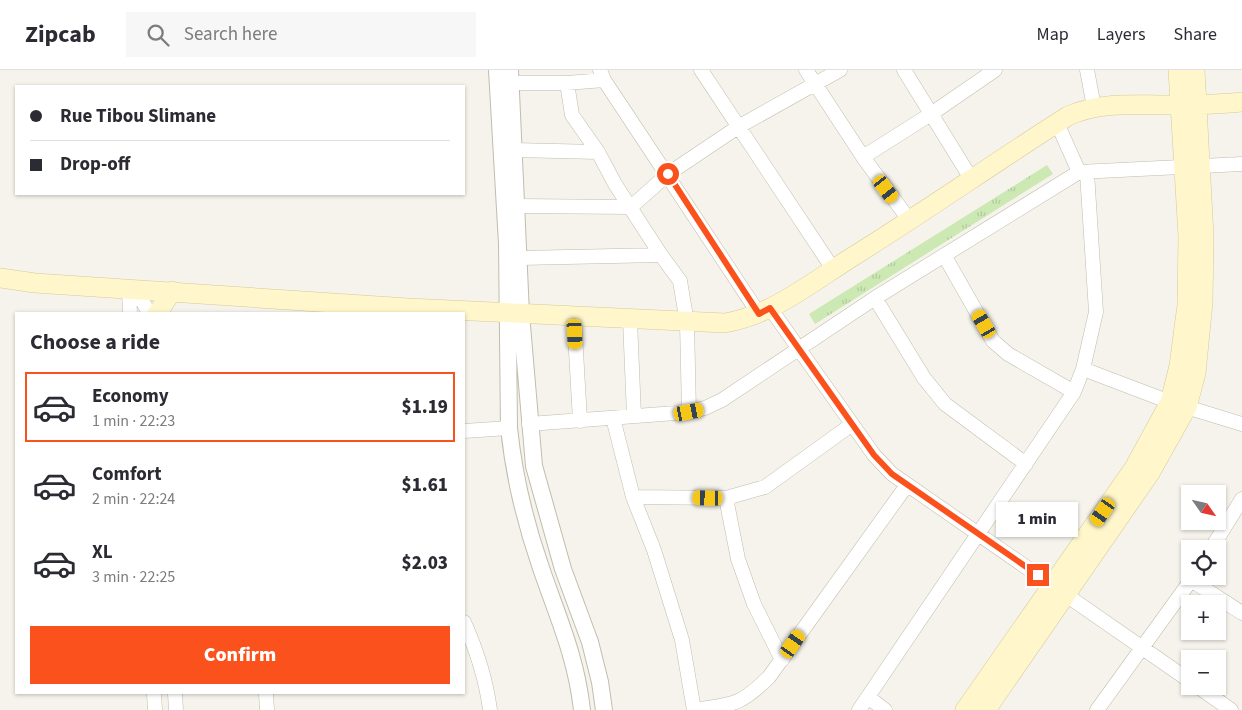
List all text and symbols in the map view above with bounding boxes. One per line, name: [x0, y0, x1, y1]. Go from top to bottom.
search box: [126, 12, 476, 57]
text: Zipcab: [25, 17, 96, 52]
icon: search: [144, 21, 172, 49]
text: Search here: [184, 21, 277, 48]
text: Map: [1037, 22, 1069, 47]
text: Layers: [1097, 22, 1146, 47]
text: Share: [1174, 22, 1217, 47]
text: Rue Tibou Slimane: [60, 103, 216, 130]
text: Drop-off: [60, 151, 130, 178]
route start: [657, 163, 679, 185]
car: [870, 173, 901, 205]
car: [970, 307, 997, 341]
car: [566, 319, 583, 349]
text: Choose a ride: [30, 326, 160, 358]
text: Economy: [92, 383, 169, 410]
icon: car: [32, 385, 77, 430]
text: $1.19: [402, 394, 448, 421]
car: [672, 402, 705, 422]
text: 1 min · 22:23: [92, 410, 175, 432]
text: Comfort: [92, 461, 162, 488]
icon: car: [32, 463, 77, 508]
text: $1.61: [402, 472, 448, 499]
north arrow: [1181, 485, 1226, 530]
map controls: [1181, 485, 1226, 695]
text: 2 min · 22:24: [92, 488, 175, 510]
car: [692, 490, 723, 506]
car: [1088, 495, 1117, 529]
callout: 1 min: [997, 502, 1079, 538]
text: 1 min: [1017, 508, 1057, 530]
text: XL: [92, 539, 113, 566]
button: locate: [1181, 540, 1226, 585]
icon: car: [32, 541, 77, 586]
text: $2.03: [402, 550, 448, 577]
route end: [1027, 564, 1049, 586]
text: 3 min · 22:25: [92, 566, 175, 588]
button: +: [1181, 595, 1226, 640]
button: Confirm: [30, 626, 450, 684]
car: [778, 627, 807, 661]
button: −: [1181, 650, 1226, 695]

